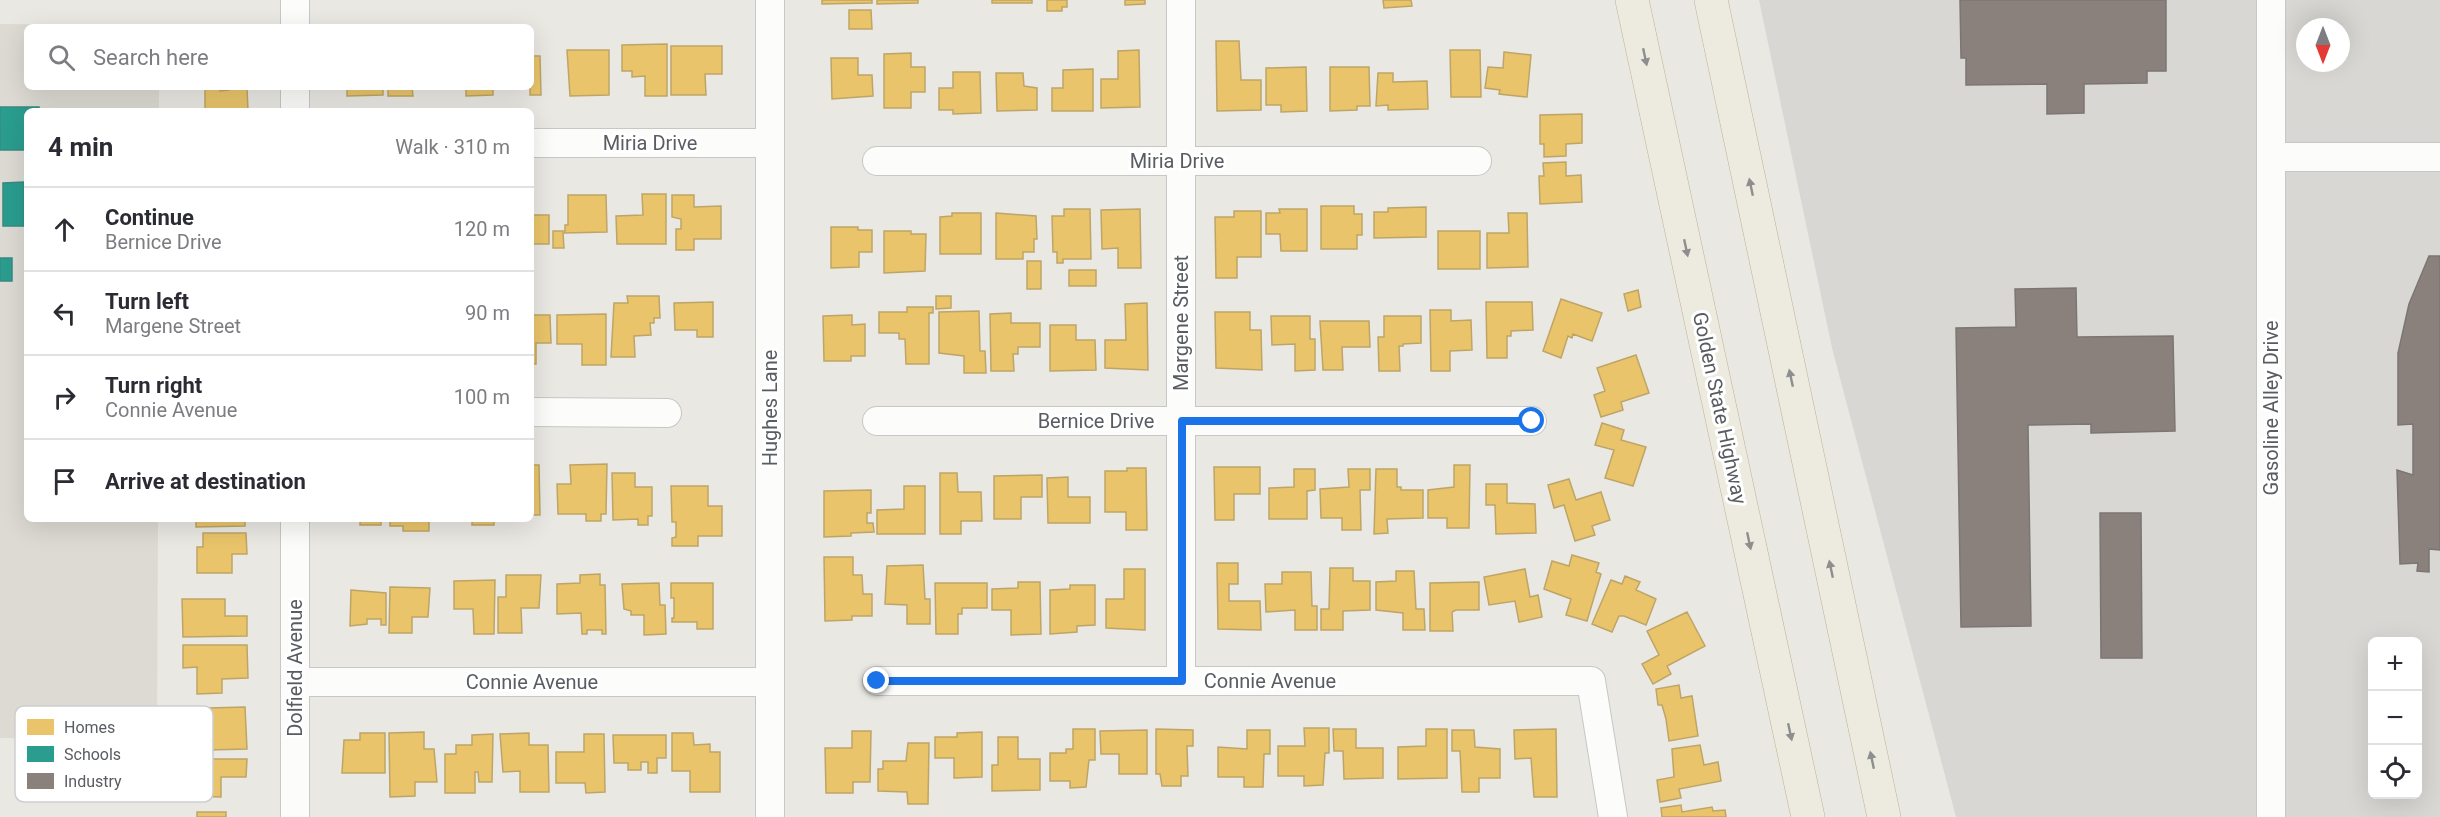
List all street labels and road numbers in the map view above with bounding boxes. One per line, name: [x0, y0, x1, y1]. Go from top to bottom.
street label: Miria Drive: [603, 131, 697, 155]
street label: Miria Drive: [1130, 149, 1224, 173]
street label: Margene Street: [1169, 255, 1193, 391]
street label: Golden State Highway: [1688, 310, 1752, 507]
street label: Gasoline Alley Drive: [2259, 320, 2283, 496]
street label: Hughes Lane: [758, 350, 782, 466]
street label: Bernice Drive: [1038, 409, 1154, 433]
street label: Dolfield Avenue: [283, 599, 307, 737]
street label: Connie Avenue: [1204, 669, 1336, 693]
street label: Connie Avenue: [466, 670, 598, 694]

